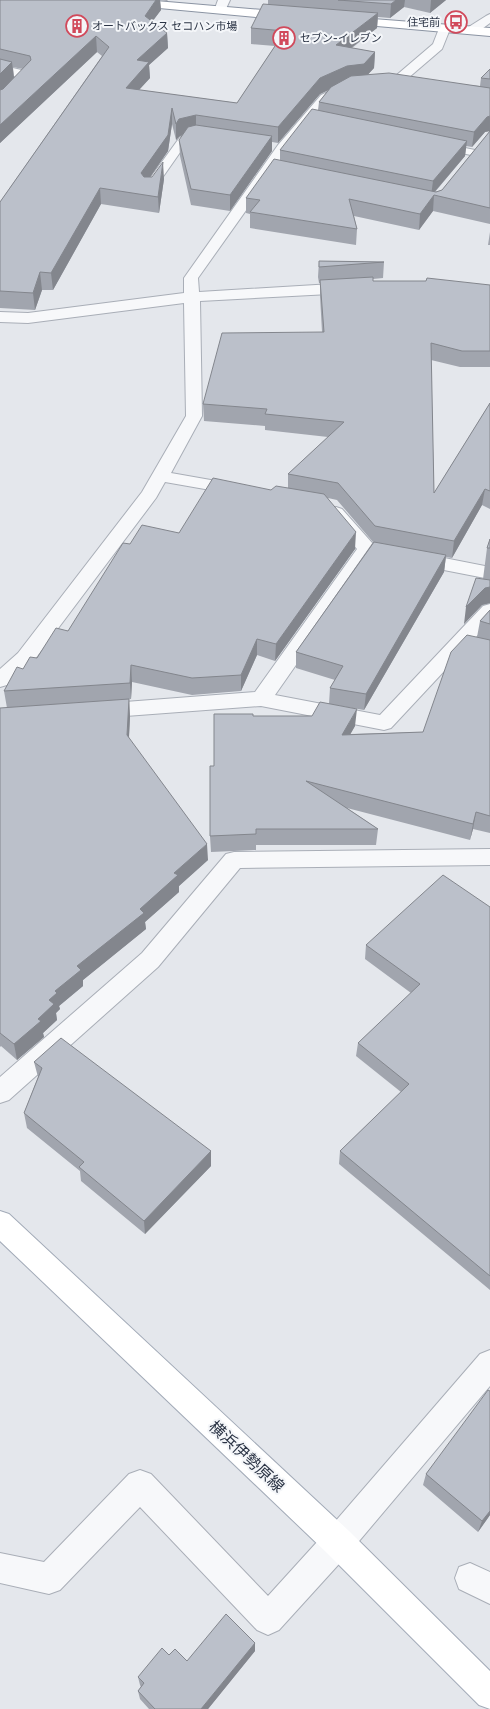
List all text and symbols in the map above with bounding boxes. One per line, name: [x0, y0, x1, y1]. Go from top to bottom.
bus stop icon: 住宅前: [443, 9, 469, 35]
building icon: オートバックス セコハン市場: [64, 13, 90, 39]
place label: 住宅前: [407, 15, 440, 29]
place label: オートバックス セコハン市場: [92, 19, 237, 33]
building icon: セブン-イレブン: [271, 25, 297, 51]
place label: セブン-イレブン: [300, 31, 382, 45]
street label: 横浜伊勢原線: [205, 1417, 288, 1496]

